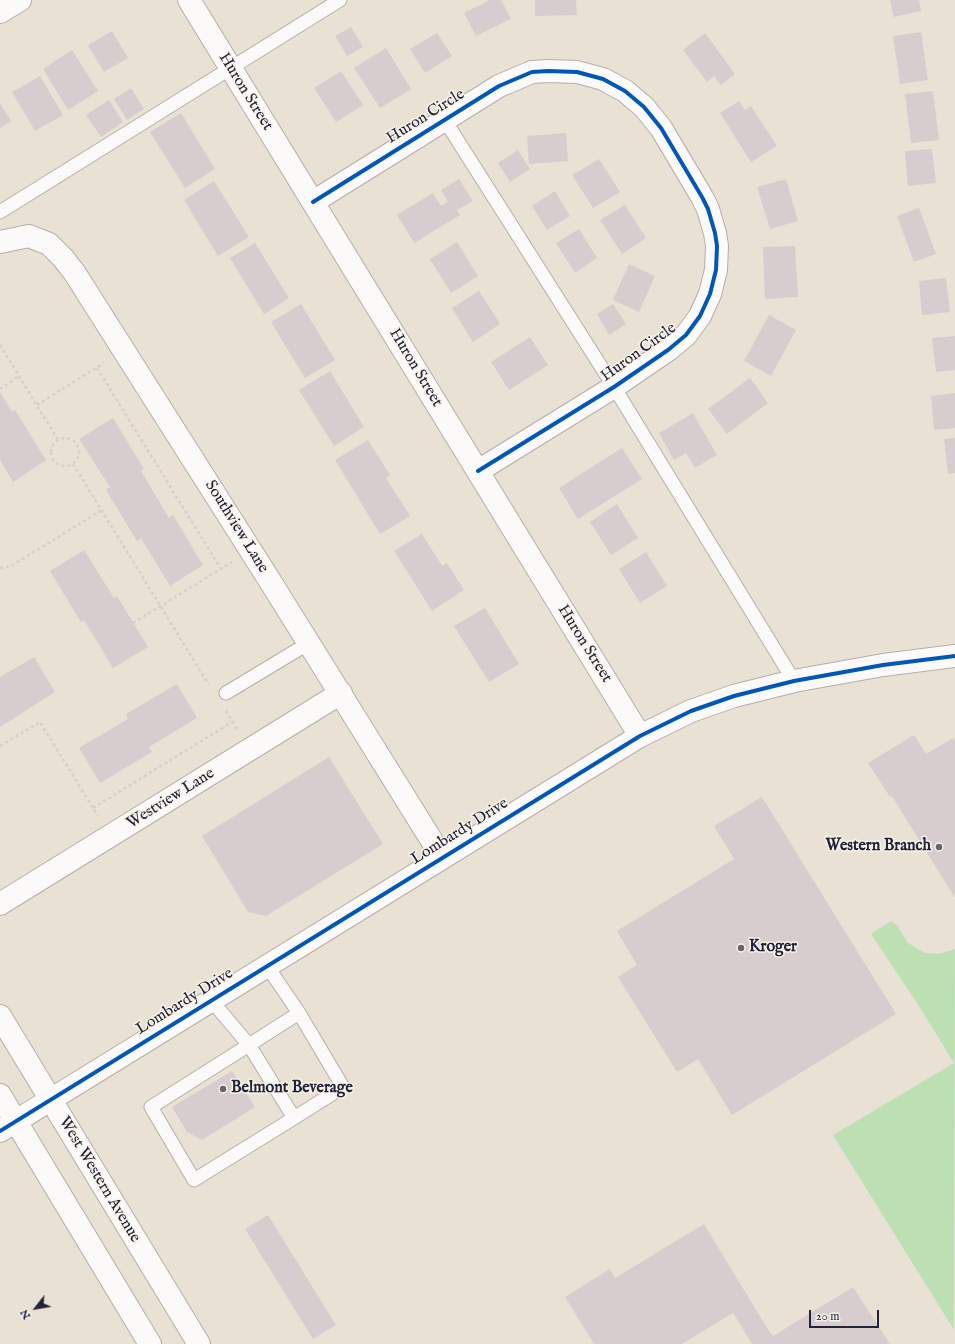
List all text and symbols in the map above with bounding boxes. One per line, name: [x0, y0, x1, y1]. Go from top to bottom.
street label: Huron Street: [214, 50, 276, 134]
street label: Huron Circle: [383, 85, 469, 149]
street label: Huron Circle: [598, 319, 680, 387]
street label: Huron Street: [384, 325, 446, 411]
street label: Southview Lane: [200, 477, 272, 577]
street label: Huron Street: [553, 602, 615, 686]
street label: Westview Lane: [124, 764, 218, 834]
street label: Lombardy Drive: [408, 794, 512, 870]
place label: Western Branch: [826, 837, 931, 857]
marker: Western Branch: [934, 842, 944, 852]
place label: Kroger: [749, 938, 797, 958]
marker: Kroger: [736, 943, 746, 953]
street label: Lombardy Drive: [133, 964, 237, 1040]
place label: Belmont Beverage: [231, 1079, 353, 1099]
marker: Belmont Beverage: [218, 1084, 228, 1094]
street label: West Western Avenue: [54, 1114, 144, 1246]
north arrow: [16, 1288, 56, 1328]
scale bar: [811, 1302, 881, 1328]
text: N: [17, 1306, 34, 1322]
text: 20 m: [816, 1309, 839, 1324]

